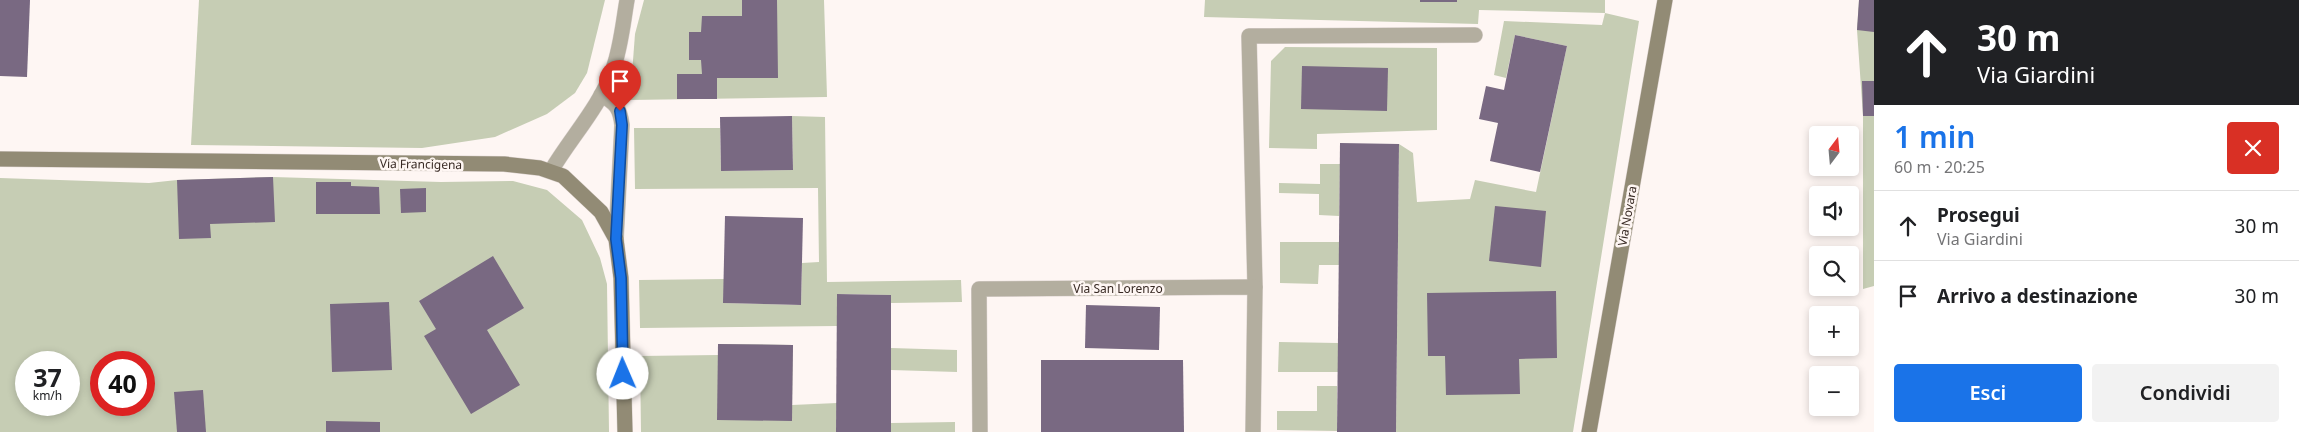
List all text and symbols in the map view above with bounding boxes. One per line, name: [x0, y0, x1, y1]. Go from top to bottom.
text: 30 m: [1977, 14, 2060, 61]
icon: ahead: [1894, 20, 1959, 85]
text: Via Giardini: [1977, 59, 2095, 89]
pin: [599, 60, 641, 111]
icon: arrive: [606, 67, 634, 95]
text: 1 min: [1894, 116, 1975, 157]
button: close: [2227, 122, 2279, 174]
north arrow: [1809, 126, 1859, 176]
map controls: [1809, 126, 1859, 416]
street label: Via Francigena: [380, 155, 462, 173]
text: 60 m · 20:25: [1894, 156, 1985, 178]
street label: Via Novara: [1613, 185, 1641, 247]
button: sound: [1809, 186, 1859, 236]
text: Prosegui: [1937, 202, 2020, 228]
icon: ahead: [1894, 212, 1922, 240]
text: 30 m: [2235, 213, 2279, 239]
text: Via Giardini: [1937, 228, 2023, 250]
button: search: [1809, 246, 1859, 296]
street label: Via San Lorenzo: [1073, 280, 1163, 297]
icon: arrive: [1894, 282, 1922, 310]
text: Arrivo a destinazione: [1937, 283, 2138, 309]
text: 30 m: [2235, 283, 2279, 309]
button: +: [1809, 306, 1859, 356]
position arrow: [596, 347, 648, 399]
speed limit sign: 40: [90, 351, 155, 416]
text: 37: [33, 360, 62, 394]
button: Esci: [1894, 364, 2082, 422]
button: Condividi: [2092, 364, 2279, 422]
button: −: [1809, 366, 1859, 416]
text: km/h: [33, 387, 62, 404]

